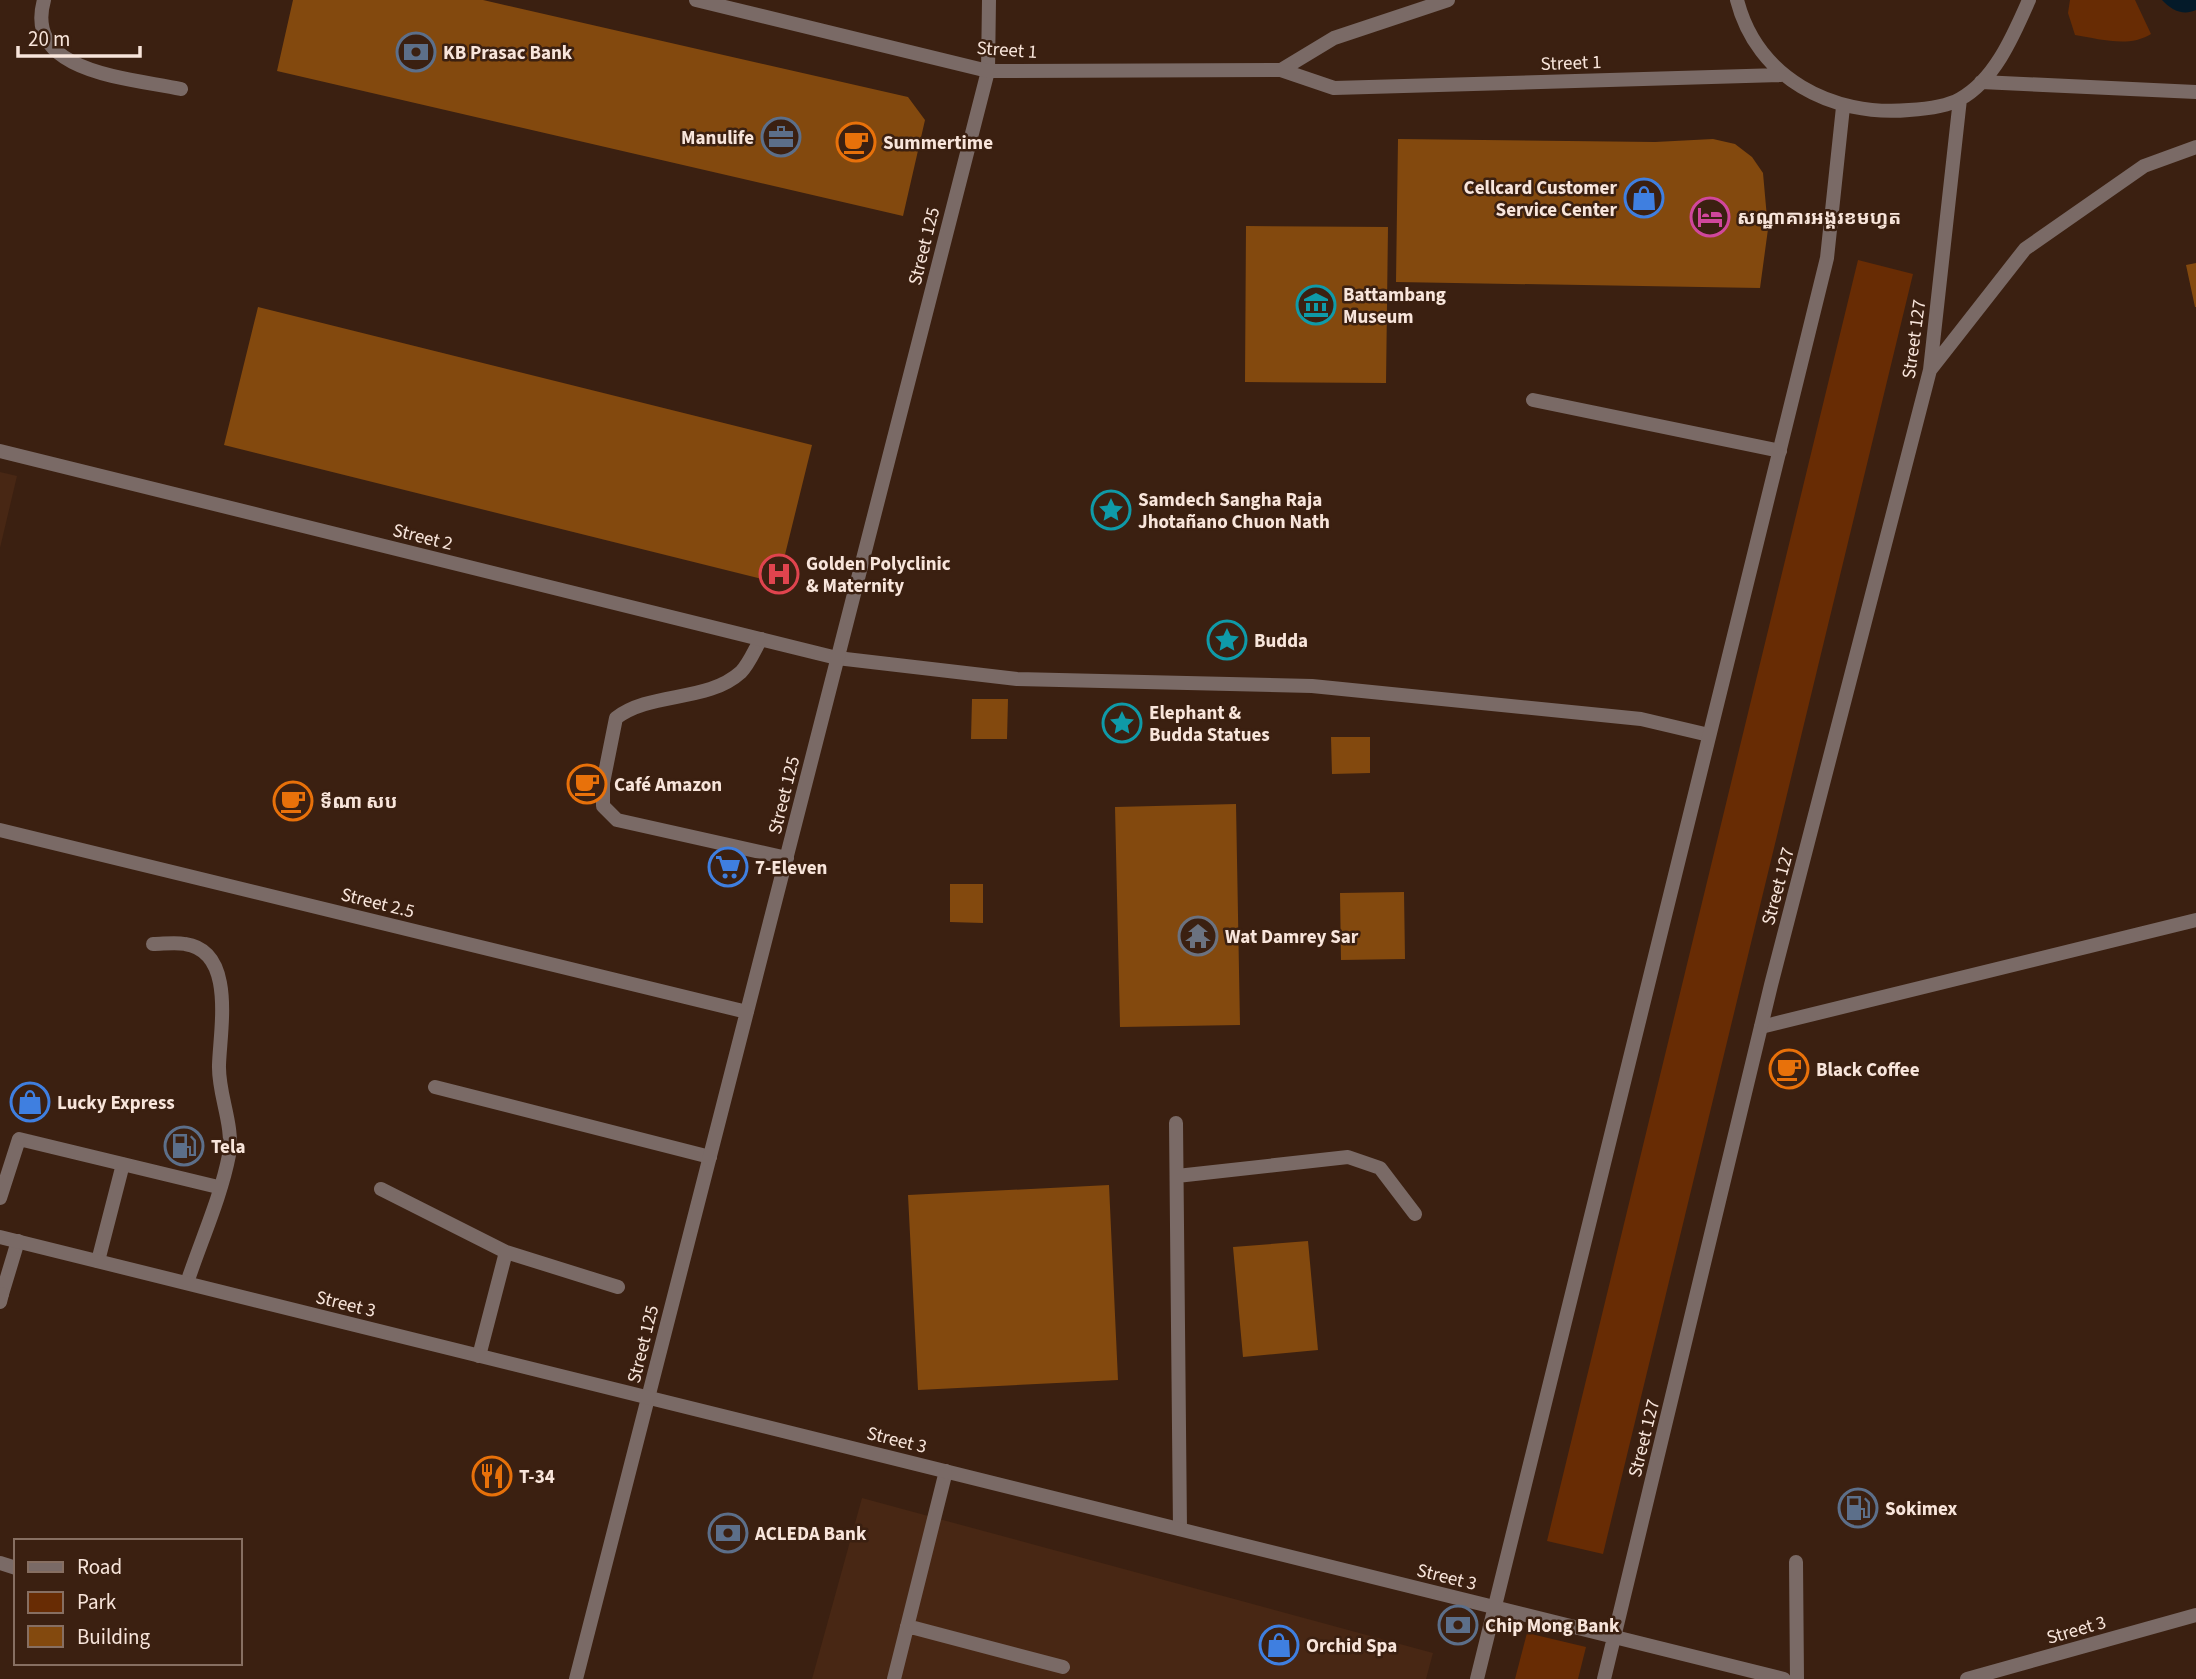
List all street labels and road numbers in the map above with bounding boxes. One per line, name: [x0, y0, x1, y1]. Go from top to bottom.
street label: Street 1: [976, 35, 1038, 66]
street label: Street 1: [1540, 49, 1602, 78]
street label: Street 125: [902, 204, 947, 288]
street label: Street 127: [1896, 298, 1933, 381]
street label: Street 2: [390, 517, 455, 558]
street label: Street 125: [762, 753, 807, 837]
street label: Street 127: [1755, 844, 1802, 928]
street label: Street 2.5: [338, 881, 417, 926]
street label: Street 3: [313, 1284, 378, 1325]
street label: Street 125: [621, 1302, 666, 1386]
street label: Street 127: [1622, 1396, 1667, 1480]
street label: Street 3: [864, 1420, 929, 1461]
street label: Street 3: [1414, 1557, 1479, 1598]
street label: Street 3: [2043, 1609, 2109, 1652]

